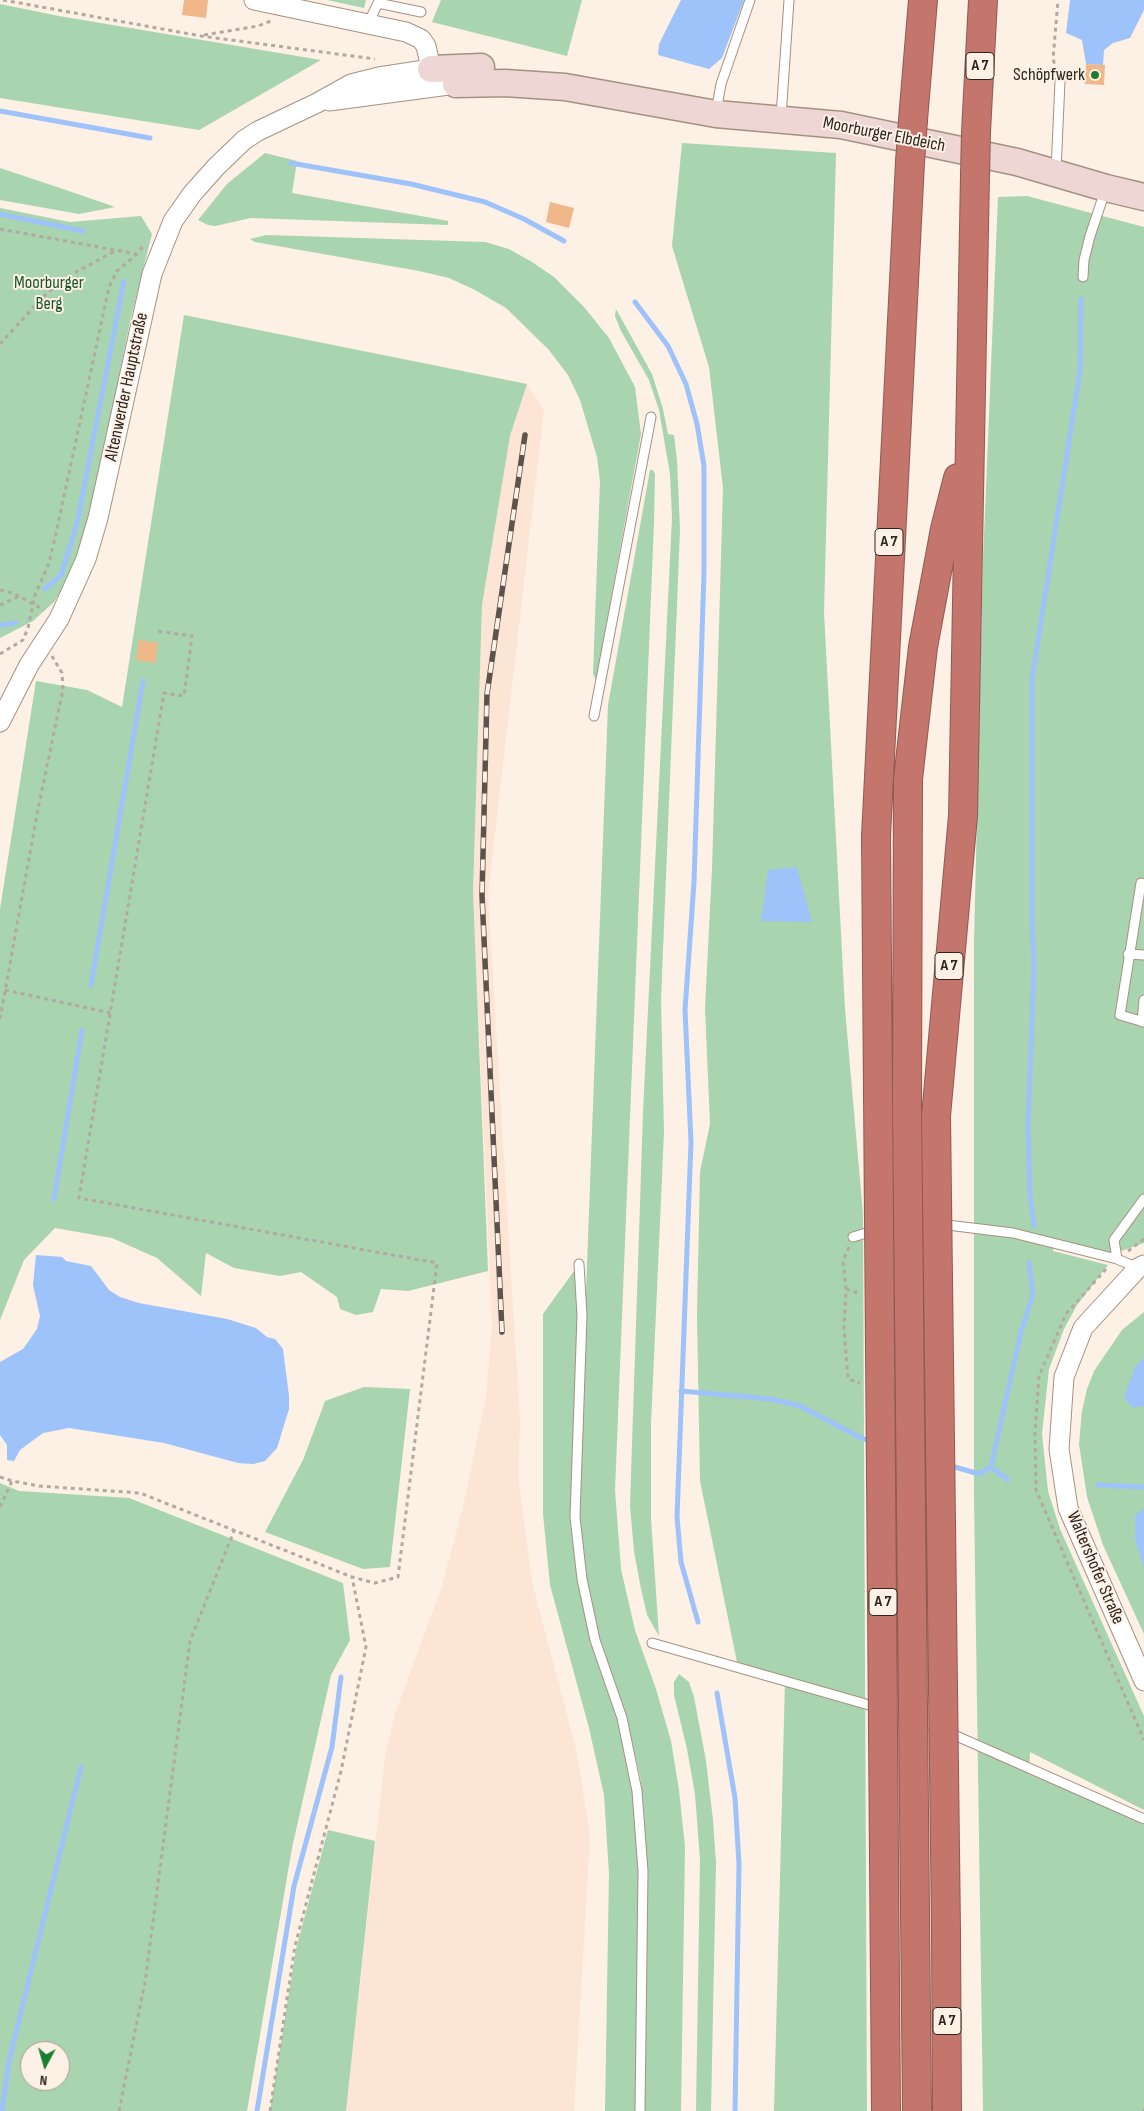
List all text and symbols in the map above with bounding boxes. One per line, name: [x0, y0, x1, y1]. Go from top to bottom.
road number: A 7: [966, 52, 994, 80]
place label: Schöpfwerk: [1013, 64, 1085, 86]
marker: Schöpfwerk: [1089, 69, 1101, 81]
street label: Moorburger Elbdeich: [821, 113, 947, 157]
park label: Moorburger Berg: [14, 272, 84, 314]
street label: Altenwerder Hauptstraße: [101, 311, 153, 463]
road number: A 7: [875, 528, 903, 556]
road number: A 7: [935, 952, 963, 979]
street label: Waltershofer Straße: [1062, 1508, 1128, 1628]
road number: A 7: [869, 1588, 897, 1615]
road number: A 7: [933, 2008, 961, 2034]
north arrow: [20, 2041, 70, 2091]
text: N: [39, 2072, 48, 2089]

